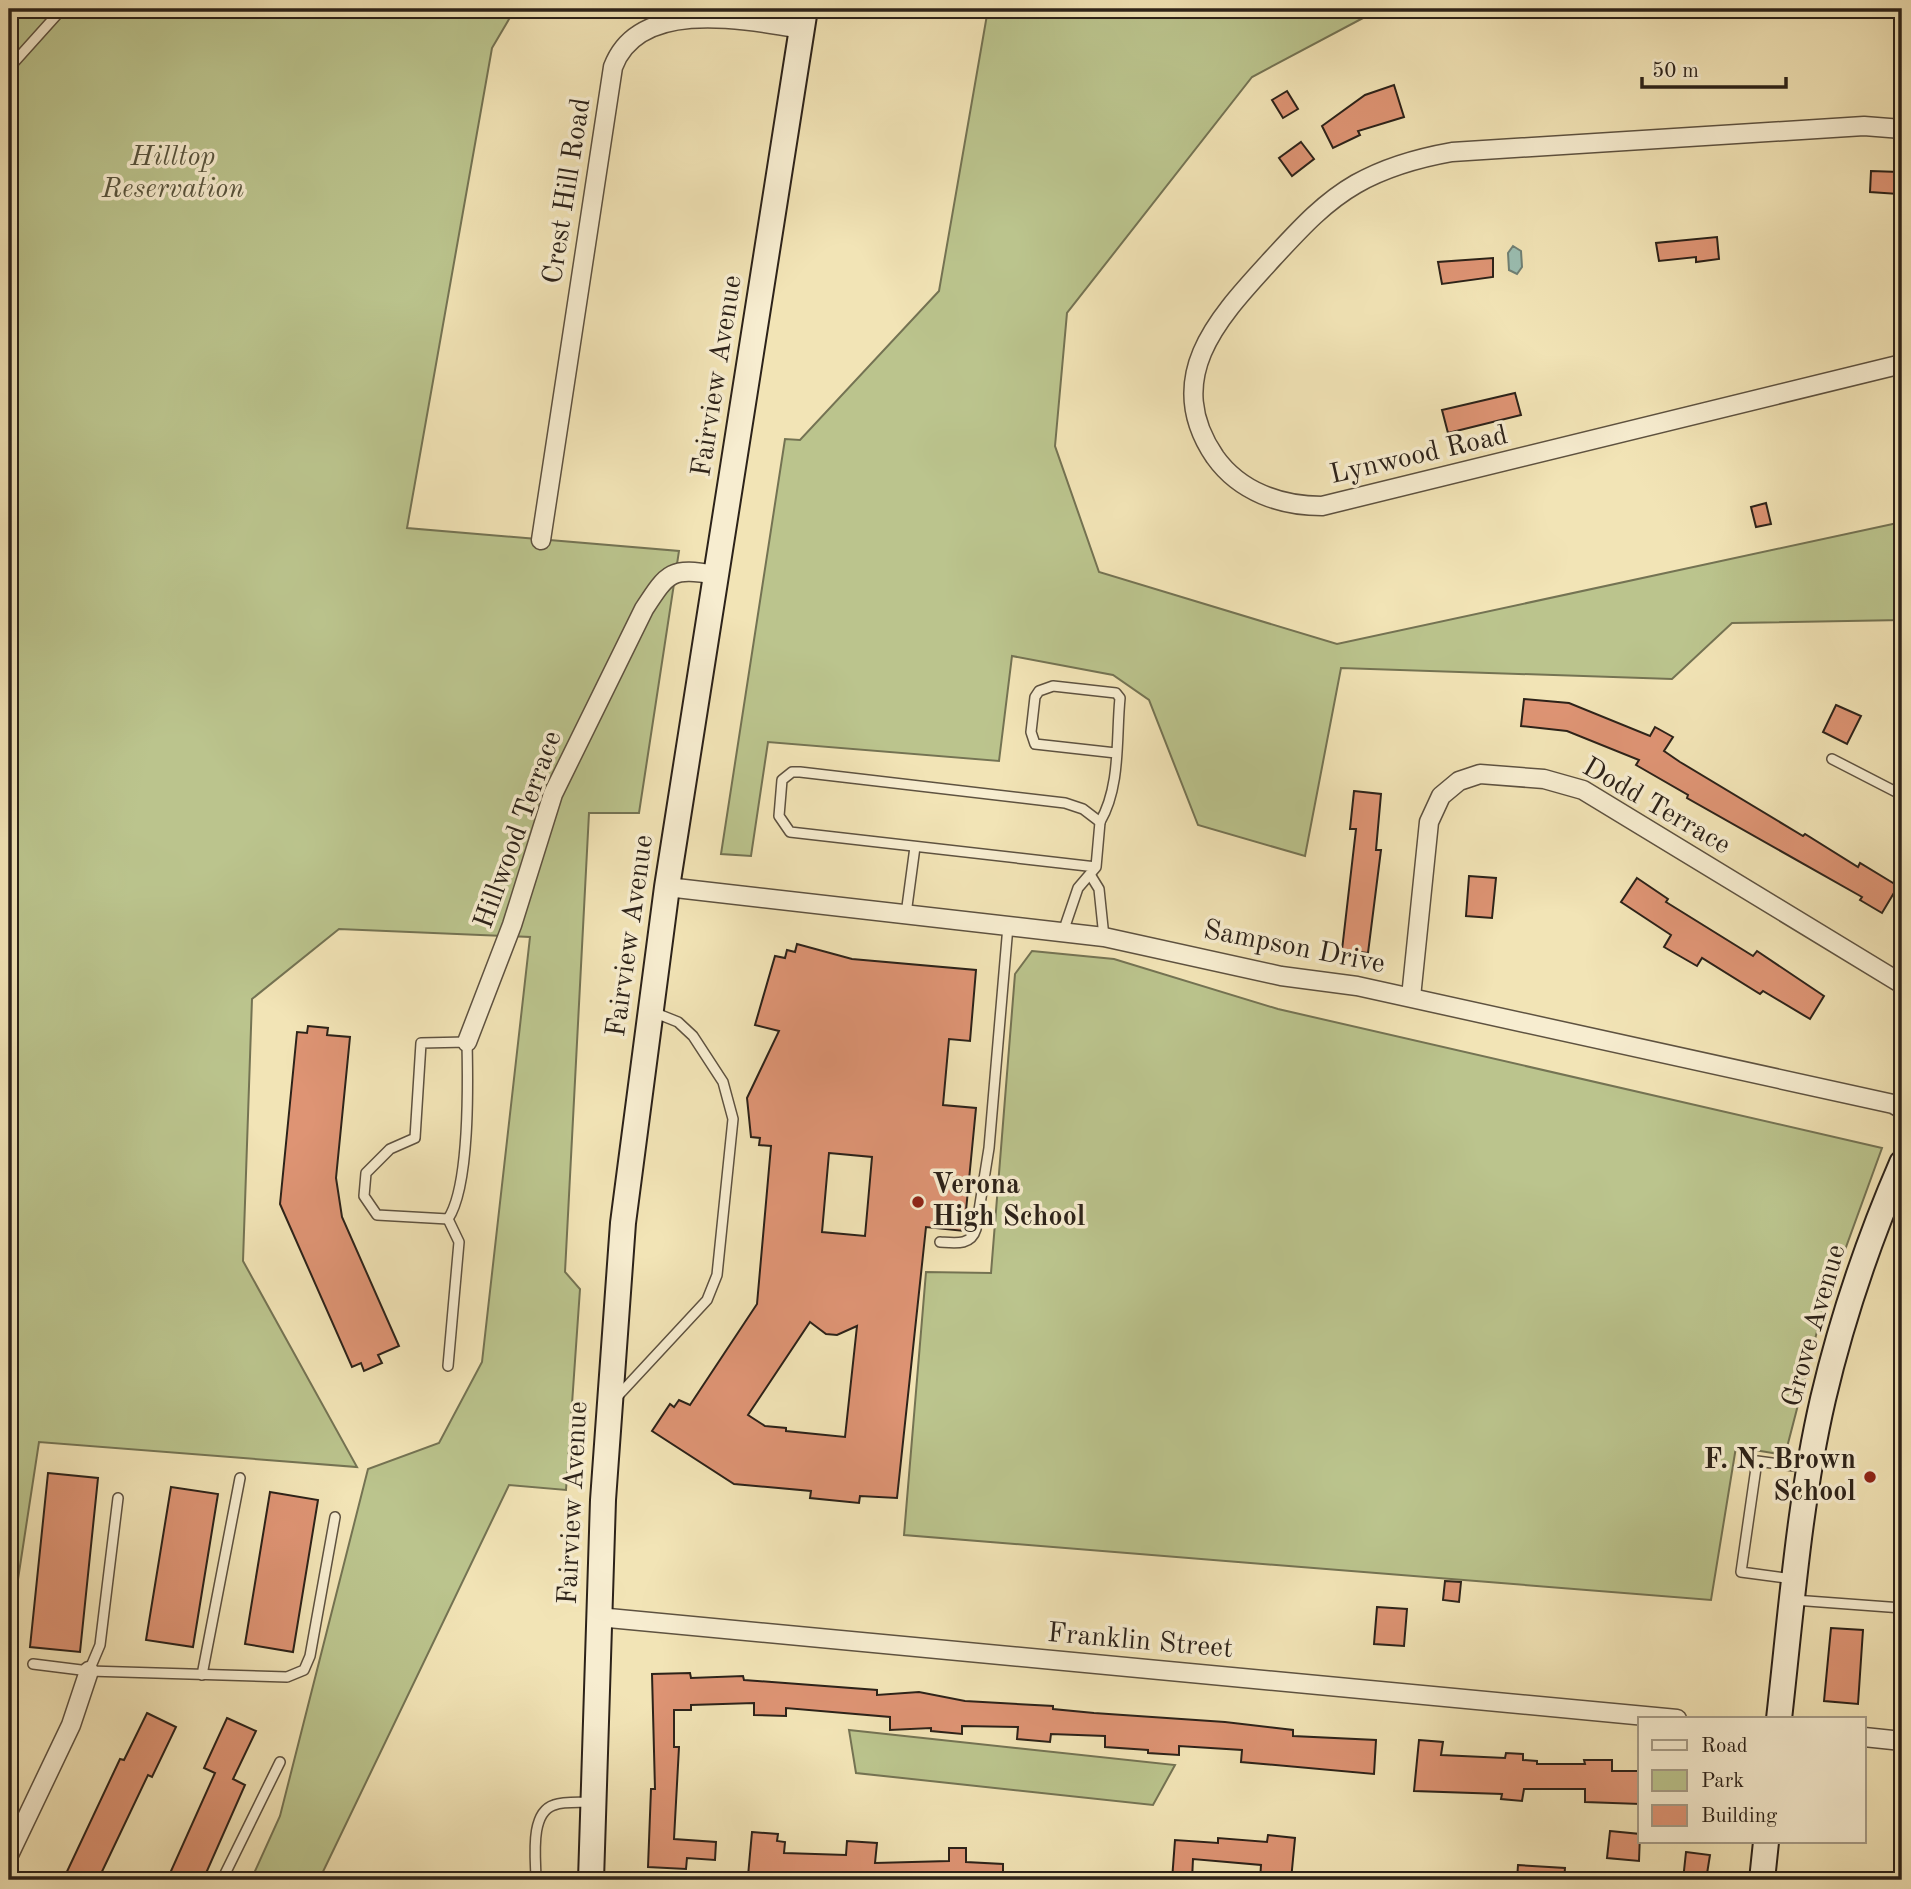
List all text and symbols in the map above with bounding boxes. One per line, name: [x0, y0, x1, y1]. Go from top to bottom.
scale bar: [1642, 46, 1785, 90]
text: 50 m: [1652, 61, 1699, 82]
street label: Crest Hill Road: [539, 96, 597, 286]
park label: Hilltop Reservation: [101, 144, 244, 204]
street label: Fairview Avenue: [688, 273, 748, 479]
street label: Lynwood Road: [1327, 422, 1511, 490]
street label: Hillwood Terrace: [470, 727, 568, 933]
street label: Dodd Terrace: [1577, 753, 1735, 861]
street label: Fairview Avenue: [603, 833, 659, 1039]
street label: Sampson Drive: [1201, 917, 1387, 979]
place label: Verona High School: [932, 1172, 1086, 1232]
marker: Verona High School: [910, 1194, 926, 1210]
street label: Grove Avenue: [1778, 1242, 1852, 1410]
street label: Fairview Avenue: [555, 1401, 593, 1605]
place label: F. N. Brown School: [1704, 1447, 1856, 1507]
marker: F. N. Brown School: [1862, 1469, 1878, 1485]
street label: Franklin Street: [1046, 1620, 1234, 1664]
legend: [1638, 1717, 1866, 1843]
text: Road: [1701, 1736, 1748, 1757]
text: Park: [1701, 1771, 1744, 1792]
text: Building: [1701, 1806, 1778, 1827]

